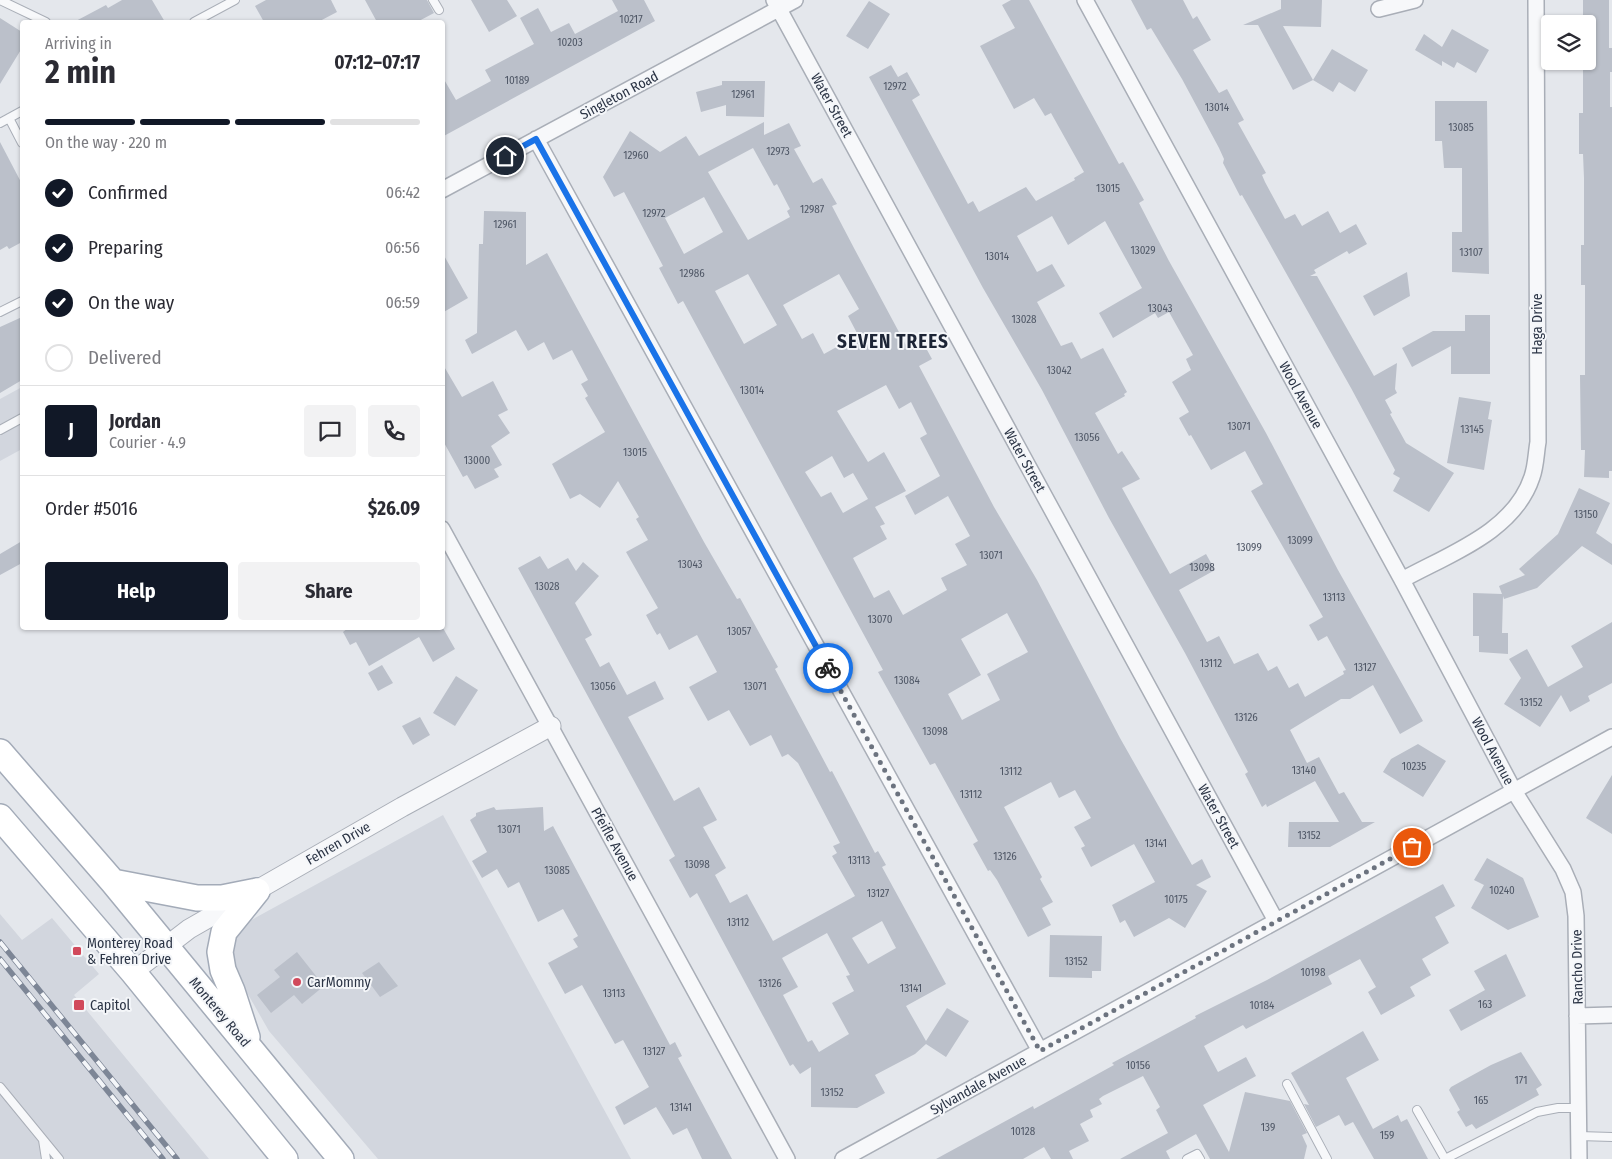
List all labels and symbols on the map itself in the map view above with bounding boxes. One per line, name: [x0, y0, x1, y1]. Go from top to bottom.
house number: 10217: [619, 13, 643, 26]
house number: 10203: [557, 36, 583, 49]
street label: Singleton Road: [577, 68, 661, 123]
street label: Water Street: [807, 70, 856, 141]
house number: 10189: [505, 74, 529, 87]
house number: 12972: [883, 80, 907, 93]
house number: 12961: [731, 88, 755, 101]
house number: 13014: [1205, 101, 1230, 114]
house number: 13085: [1448, 121, 1474, 134]
pin: [484, 135, 526, 177]
house number: 12973: [766, 145, 790, 158]
house number: 12960: [623, 149, 649, 162]
house number: 13015: [1096, 182, 1120, 195]
house number: 12987: [800, 203, 825, 216]
house number: 12972: [642, 207, 666, 220]
house number: 12961: [493, 218, 517, 231]
house number: 13029: [1131, 244, 1155, 257]
house number: 13107: [1459, 246, 1483, 259]
house number: 13014: [985, 250, 1010, 263]
house number: 12986: [679, 267, 705, 280]
street label: Haga Drive: [1529, 293, 1546, 355]
house number: 13043: [1147, 302, 1173, 315]
house number: 13028: [1011, 313, 1037, 326]
district label: SEVEN TREES: [837, 330, 949, 353]
street label: Wool Avenue: [1275, 359, 1326, 432]
house number: 13042: [1046, 364, 1072, 377]
house number: 13014: [740, 384, 765, 397]
house number: 13071: [1227, 420, 1251, 433]
house number: 13145: [1460, 423, 1484, 436]
street label: Water Street: [1000, 425, 1049, 496]
house number: 13056: [1074, 431, 1100, 444]
house number: 13015: [623, 446, 647, 459]
house number: 13000: [464, 454, 490, 467]
house number: 13150: [1574, 508, 1598, 521]
house number: 13099: [1287, 534, 1313, 547]
house number: 13099: [1236, 541, 1262, 554]
house number: 13071: [979, 549, 1003, 562]
house number: 13043: [677, 558, 703, 571]
house number: 13098: [1189, 561, 1215, 574]
house number: 13028: [534, 580, 560, 593]
house number: 13113: [1323, 591, 1345, 604]
house number: 13070: [868, 613, 893, 626]
house number: 13057: [727, 625, 752, 638]
courier: [803, 643, 853, 693]
house number: 13112: [1200, 657, 1222, 670]
house number: 13127: [1354, 661, 1377, 674]
house number: 13084: [894, 674, 921, 687]
house number: 13056: [590, 680, 616, 693]
house number: 13071: [743, 680, 767, 693]
house number: 13152: [1519, 696, 1543, 709]
house number: 13126: [1234, 711, 1258, 724]
street label: Wool Avenue: [1468, 715, 1518, 788]
house number: 13098: [922, 725, 948, 738]
house number: 10235: [1402, 760, 1426, 773]
house number: 13140: [1292, 764, 1316, 777]
house number: 13112: [1000, 765, 1022, 778]
street label: Water Street: [1194, 781, 1243, 852]
house number: 13112: [960, 788, 982, 801]
street label: Pfeifle Avenue: [587, 804, 642, 884]
street label: Fehren Drive: [303, 818, 374, 869]
house number: 13071: [497, 823, 521, 836]
pin: [1391, 826, 1433, 868]
house number: 13152: [1297, 829, 1321, 842]
house number: 13141: [1145, 837, 1167, 850]
house number: 13126: [993, 850, 1017, 863]
house number: 13113: [848, 854, 870, 867]
house number: 13098: [684, 858, 710, 871]
house number: 13085: [544, 864, 570, 877]
house number: 10240: [1489, 884, 1515, 897]
house number: 13127: [867, 887, 890, 900]
house number: 10175: [1164, 893, 1188, 906]
house number: 13112: [727, 916, 749, 929]
street label: Rancho Drive: [1568, 929, 1587, 1005]
place label: Monterey Road & Fehren Drive: [87, 935, 173, 968]
marker: Monterey Road & Fehren Drive: [71, 945, 83, 957]
house number: 13152: [1064, 955, 1088, 968]
house number: 10198: [1301, 966, 1326, 979]
street label: Monterey Road: [186, 974, 254, 1051]
place label: CarMommy: [307, 974, 371, 991]
marker: CarMommy: [291, 976, 303, 988]
house number: 13126: [758, 977, 782, 990]
house number: 13141: [900, 982, 922, 995]
house number: 13113: [603, 987, 625, 1000]
place label: Capitol: [90, 997, 131, 1014]
marker: Capitol: [72, 998, 86, 1012]
house number: 163: [1478, 998, 1492, 1011]
house number: 10184: [1250, 999, 1275, 1012]
house number: 13127: [643, 1045, 666, 1058]
street label: Sylvandale Avenue: [927, 1052, 1029, 1119]
house number: 10156: [1126, 1059, 1151, 1072]
house number: 171: [1515, 1074, 1527, 1087]
house number: 13152: [820, 1086, 844, 1099]
house number: 165: [1474, 1094, 1488, 1107]
house number: 13141: [670, 1101, 692, 1114]
house number: 139: [1261, 1121, 1275, 1134]
house number: 10128: [1011, 1125, 1036, 1138]
house number: 159: [1380, 1129, 1394, 1142]

